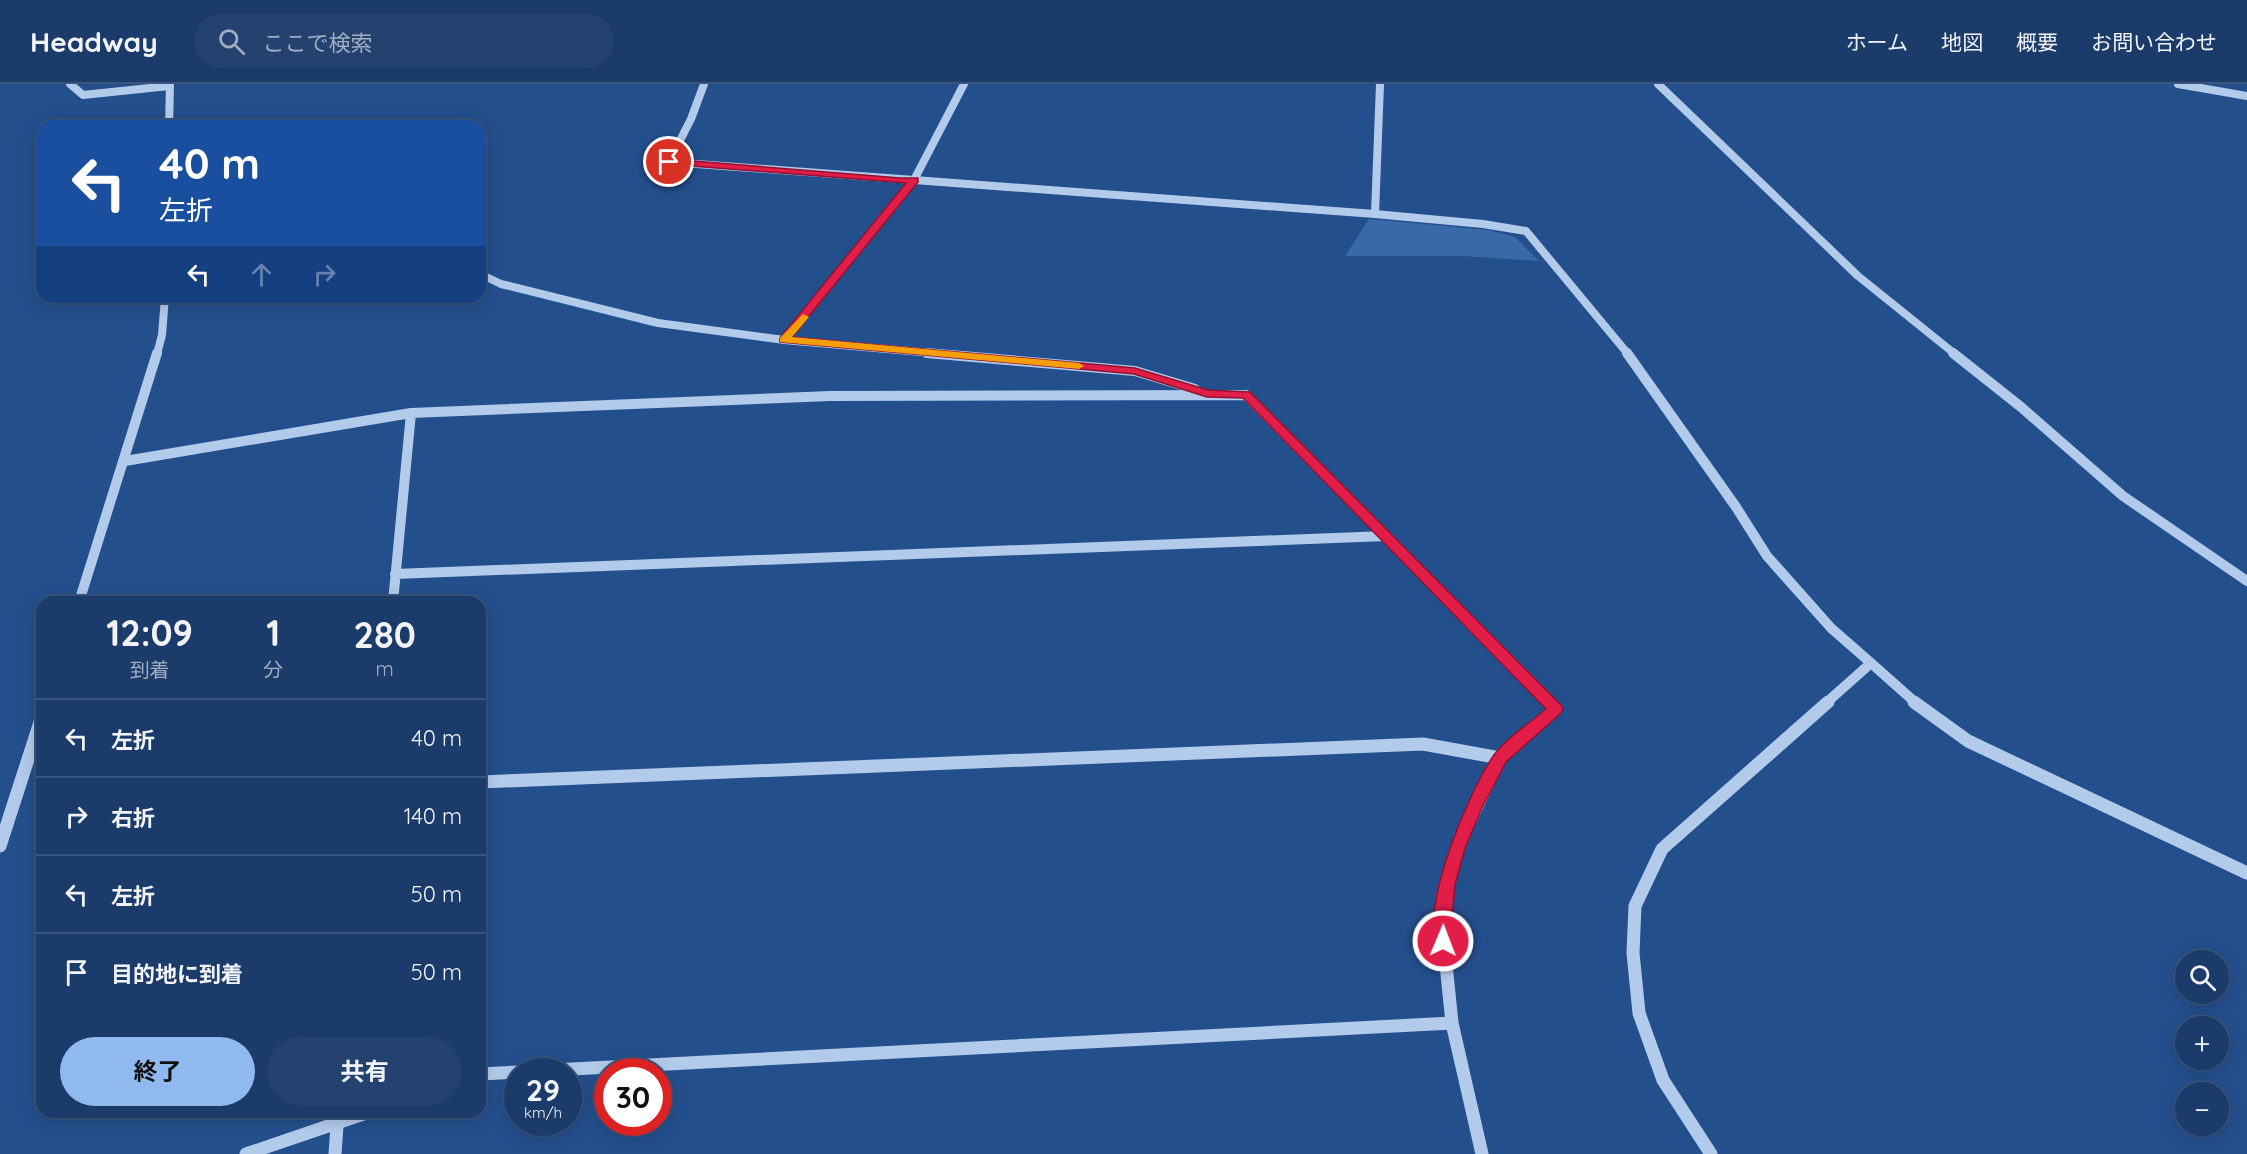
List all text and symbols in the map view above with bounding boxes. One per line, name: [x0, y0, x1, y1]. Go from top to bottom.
search box: [194, 14, 614, 68]
text: Headway: [30, 24, 158, 59]
icon: search: [215, 25, 248, 58]
text: ここで検索: [263, 29, 373, 57]
text: ホーム: [1846, 29, 1908, 55]
text: 地図: [1941, 29, 1983, 55]
text: 概要: [2016, 29, 2058, 55]
text: お問い合わせ: [2091, 29, 2217, 55]
pin: [643, 136, 694, 187]
text: 40 m: [159, 137, 260, 190]
icon: left: [60, 144, 138, 222]
icon: arrive: [652, 145, 685, 178]
text: 左折: [159, 193, 213, 227]
icon: left: [182, 258, 215, 291]
icon: ahead: [245, 258, 278, 291]
icon: right: [308, 258, 341, 291]
text: 12:09: [106, 610, 193, 655]
text: 1: [266, 610, 280, 655]
text: 280: [353, 612, 416, 657]
text: m: [375, 656, 394, 681]
text: 到着: [130, 657, 170, 682]
text: 分: [263, 657, 283, 682]
icon: left: [60, 722, 93, 755]
text: 40 m: [411, 724, 462, 752]
text: 左折: [111, 726, 155, 754]
icon: right: [60, 800, 93, 833]
text: 140 m: [403, 802, 462, 830]
text: 右折: [111, 804, 155, 832]
icon: left: [60, 878, 93, 911]
text: 50 m: [411, 880, 462, 908]
text: 左折: [111, 882, 155, 910]
position arrow: [1411, 909, 1475, 973]
map controls: [2175, 950, 2229, 1136]
button: search: [2175, 950, 2229, 1004]
icon: arrive: [60, 956, 93, 989]
text: 50 m: [411, 958, 462, 986]
text: 目的地に到着: [111, 960, 243, 988]
button: +: [2175, 1016, 2229, 1070]
button: 終了: [60, 1037, 255, 1106]
button: 共有: [267, 1037, 462, 1106]
speed limit sign: 30: [594, 1058, 672, 1136]
text: 29: [526, 1071, 560, 1109]
button: −: [2175, 1082, 2229, 1136]
text: km/h: [524, 1103, 562, 1122]

